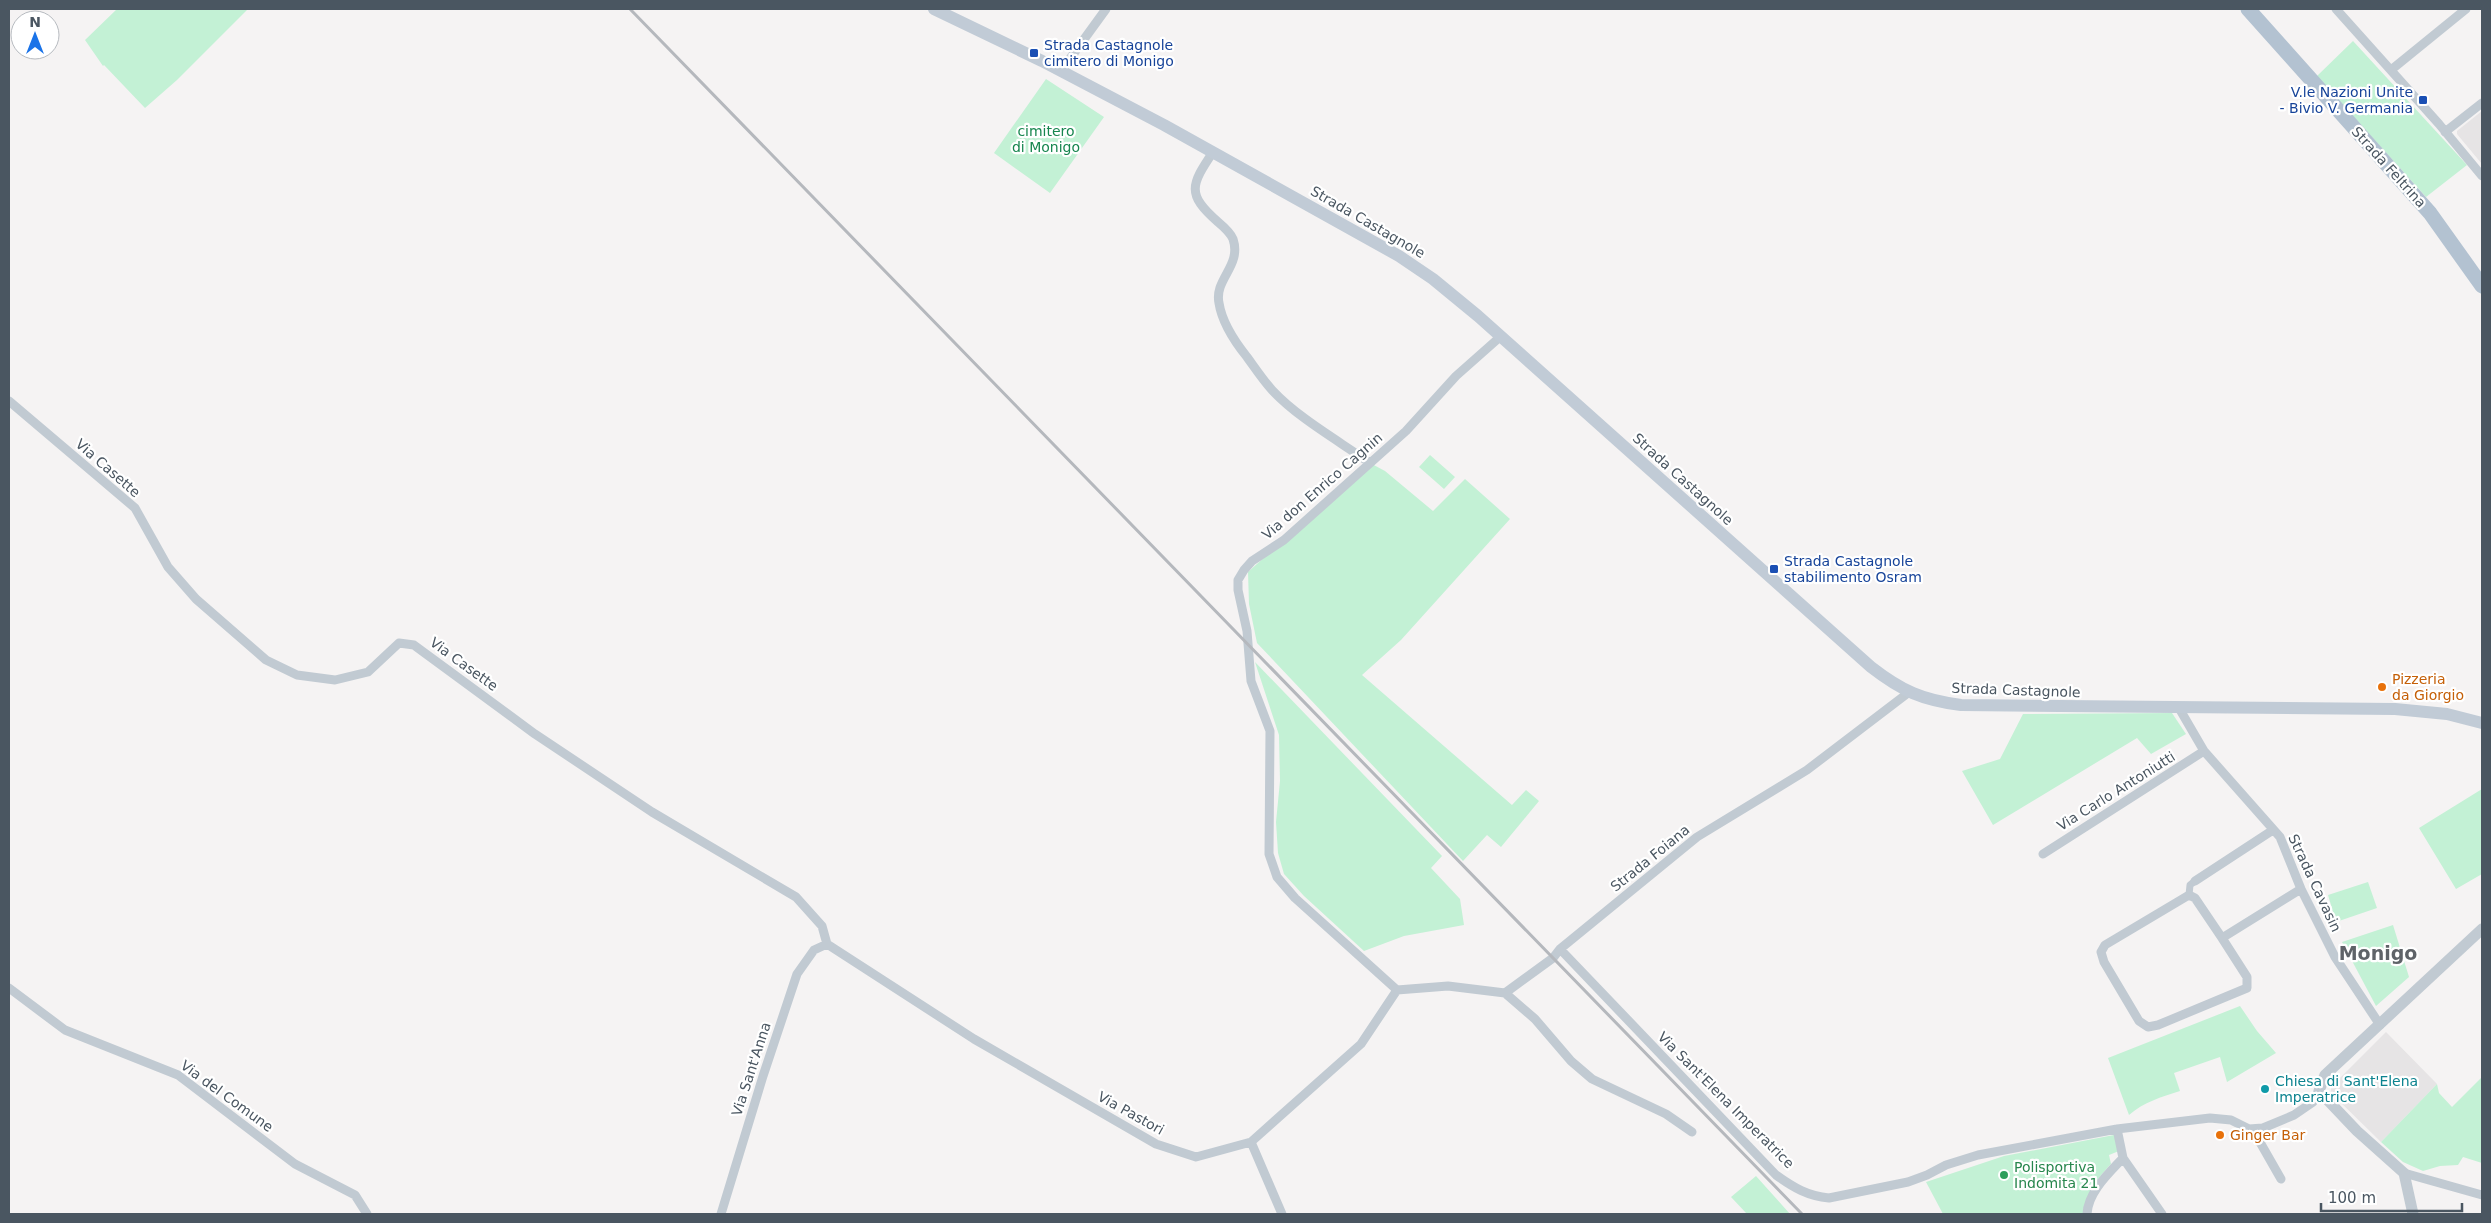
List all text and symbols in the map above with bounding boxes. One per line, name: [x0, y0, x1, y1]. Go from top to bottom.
north arrow: [10, 10, 60, 60]
text: N: [29, 14, 41, 30]
place label: Strada Castagnole cimitero di Monigo: [1044, 37, 1174, 69]
marker: Strada Castagnole cimitero di Monigo: [1028, 47, 1040, 59]
place label: V.le Nazioni Unite - Bivio V. Germania: [2280, 84, 2413, 116]
marker: V.le Nazioni Unite - Bivio V. Germania: [2417, 94, 2429, 106]
park label: cimitero di Monigo: [1012, 123, 1080, 155]
street label: Strada Feltrina: [2349, 123, 2429, 211]
street label: Strada Castagnole: [1308, 183, 1428, 261]
street label: Via don Enrico Cagnin: [1259, 429, 1385, 543]
street label: Strada Castagnole: [1630, 430, 1736, 528]
street label: Via Casette: [73, 436, 143, 500]
place label: Strada Castagnole stabilimento Osram: [1784, 553, 1922, 585]
marker: Strada Castagnole stabilimento Osram: [1768, 563, 1780, 575]
street label: Via Casette: [427, 634, 501, 694]
place label: Pizzeria da Giorgio: [2392, 671, 2464, 703]
street label: Strada Castagnole: [1951, 680, 2081, 700]
marker: Pizzeria da Giorgio: [2376, 681, 2388, 693]
street label: Via Carlo Antoniutti: [2054, 748, 2178, 834]
street label: Strada Foiana: [1607, 821, 1693, 895]
street label: Strada Cavasin: [2285, 832, 2345, 934]
district label: Monigo: [2339, 942, 2417, 964]
street label: Via Sant'Anna: [728, 1020, 774, 1118]
street label: Via Sant'Elena Imperatrice: [1655, 1029, 1797, 1171]
street label: Via del Comune: [178, 1057, 276, 1135]
place label: Chiesa di Sant'Elena Imperatrice: [2275, 1073, 2418, 1105]
marker: Chiesa di Sant'Elena Imperatrice: [2259, 1083, 2271, 1095]
street label: Via Pastori: [1095, 1088, 1167, 1138]
place label: Ginger Bar: [2230, 1127, 2306, 1143]
marker: Ginger Bar: [2214, 1129, 2226, 1141]
place label: Polisportiva Indomita 21: [2014, 1159, 2098, 1191]
marker: Polisportiva Indomita 21: [1998, 1169, 2010, 1181]
scale bar: [2321, 1180, 2462, 1212]
text: 100 m: [2328, 1189, 2376, 1207]

